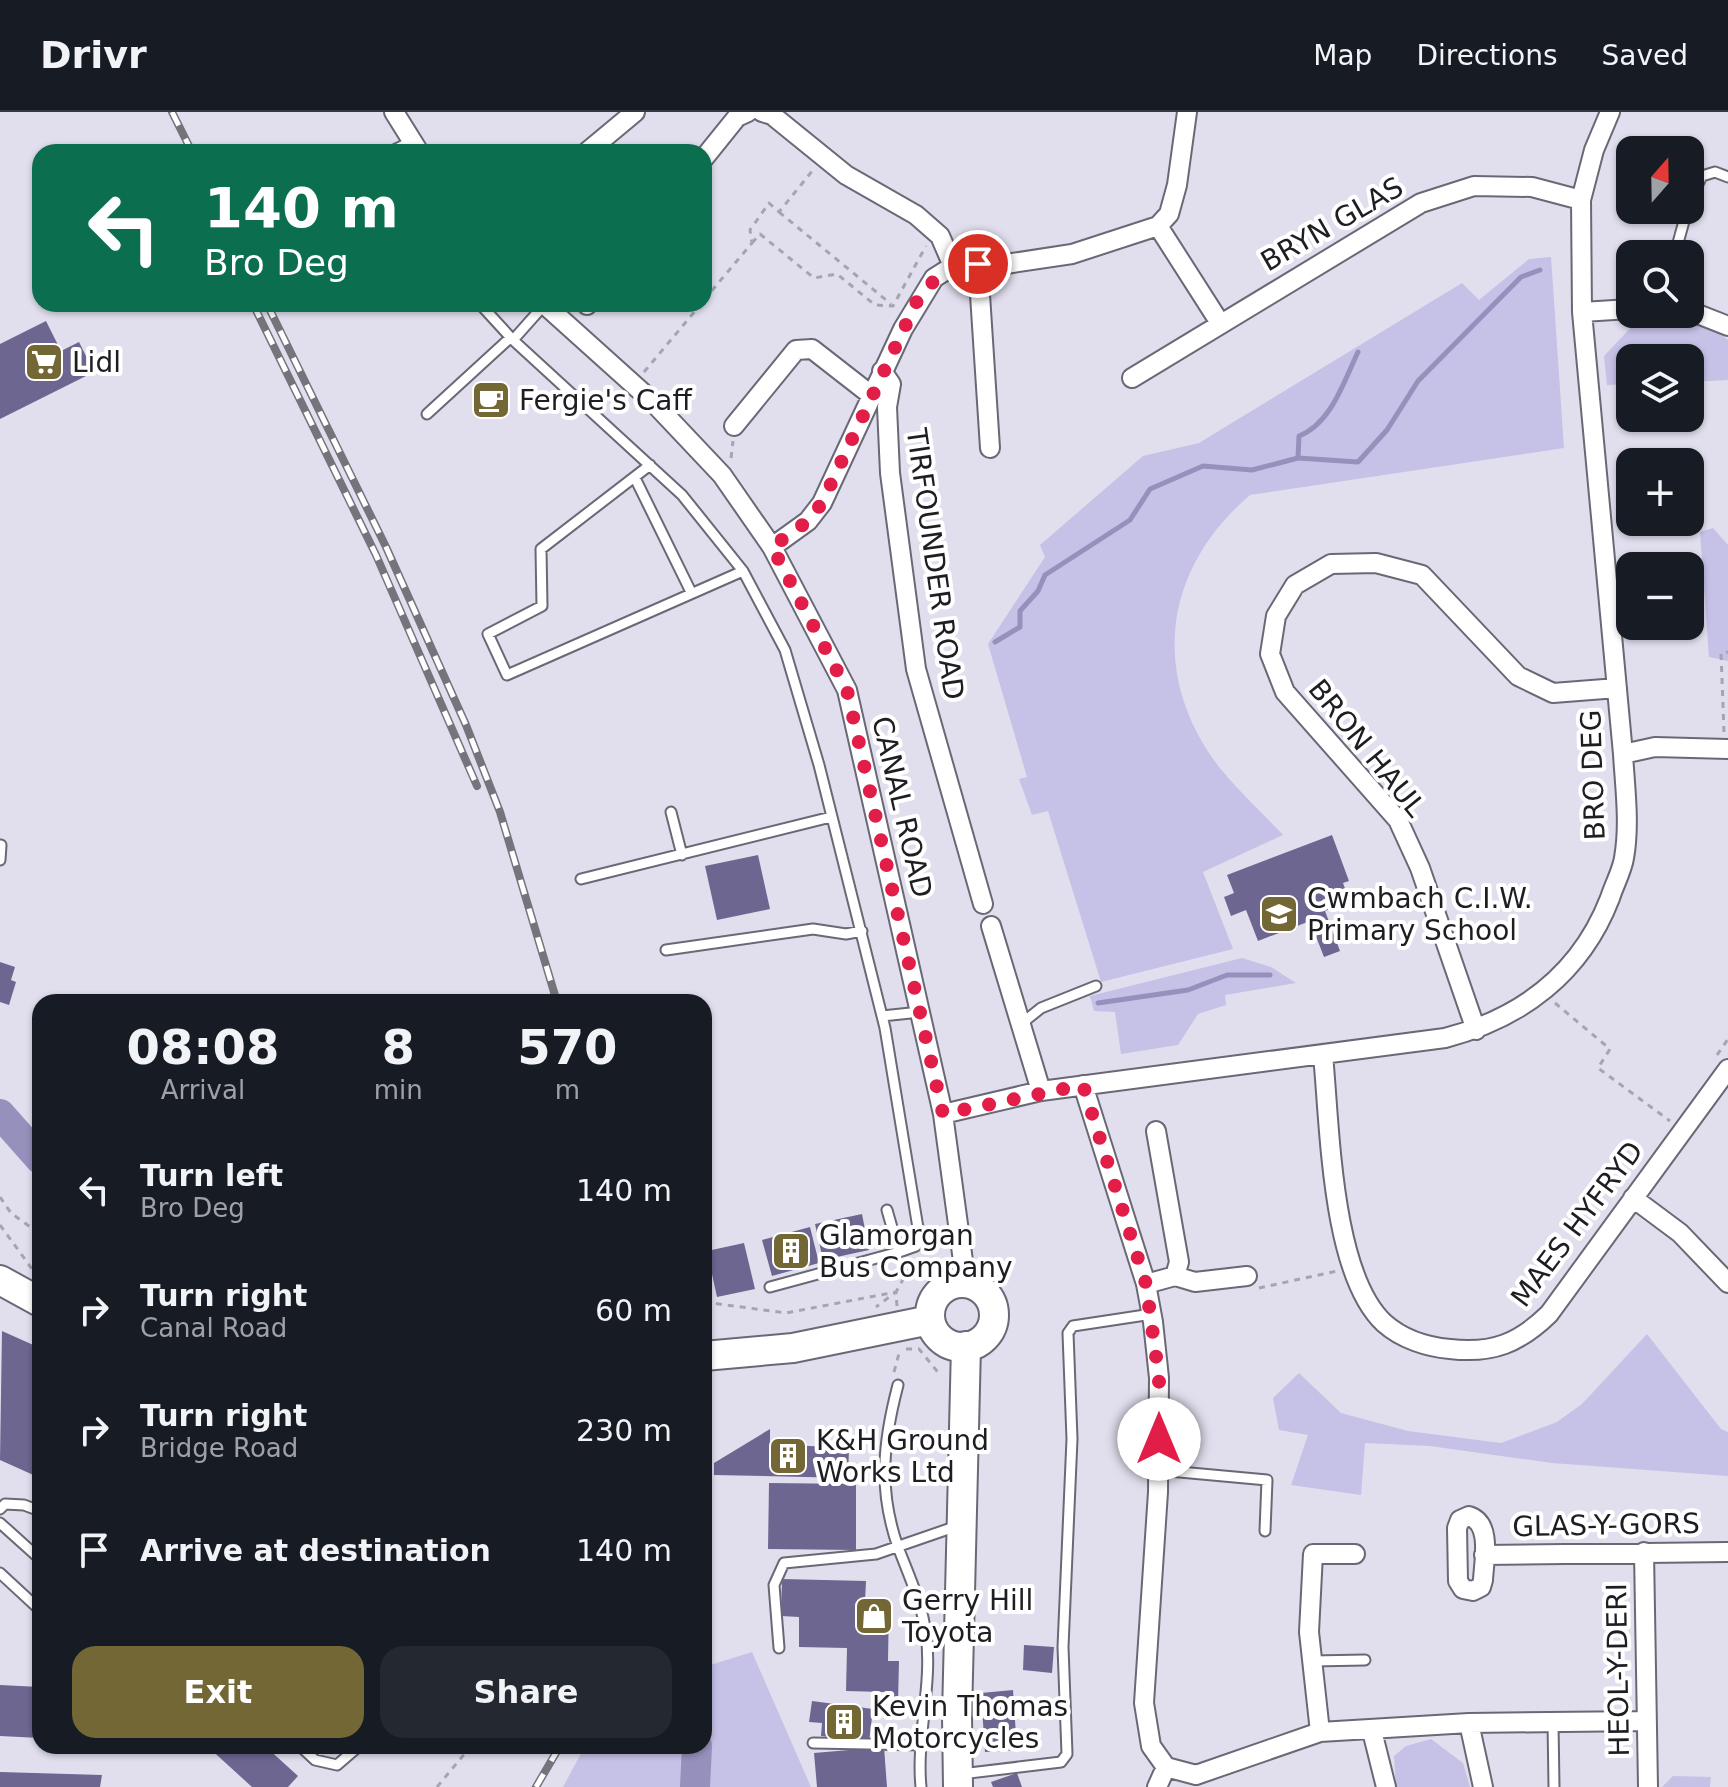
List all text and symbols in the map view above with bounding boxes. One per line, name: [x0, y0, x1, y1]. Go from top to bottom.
text: Drivr: [40, 33, 147, 77]
text: Map: [1313, 39, 1372, 72]
text: Directions: [1416, 39, 1557, 72]
text: Saved: [1601, 39, 1688, 72]
north arrow: [1616, 136, 1704, 224]
map controls: [1616, 136, 1704, 640]
street label: BRYN GLAS: [1255, 170, 1409, 278]
text: 140 m: [204, 175, 399, 240]
icon: left: [72, 176, 176, 280]
pin: [944, 230, 1012, 298]
button: search: [1616, 240, 1704, 328]
text: Bro Deg: [204, 242, 349, 283]
icon: arrive: [956, 242, 1000, 286]
supermarket icon: Lidl: [23, 341, 65, 383]
button: layers: [1616, 344, 1704, 432]
place label: Lidl: [72, 346, 121, 379]
cafe icon: Fergie's Caff: [470, 379, 512, 421]
place label: Fergie's Caff: [519, 384, 692, 417]
street label: TIRFOUNDER ROAD: [899, 425, 970, 702]
button: +: [1616, 448, 1704, 536]
button: −: [1616, 552, 1704, 640]
street label: BRON HAUL: [1302, 673, 1433, 824]
street label: BRO DEG: [1574, 709, 1612, 841]
street label: CANAL ROAD: [865, 713, 939, 901]
place label: Cwmbach C.I.W. Primary School: [1307, 882, 1533, 947]
school or university icon: Cwmbach C.I.W. Primary School: [1258, 893, 1300, 935]
text: 08:08: [126, 1019, 279, 1075]
text: 8: [382, 1019, 415, 1075]
text: 570: [517, 1019, 617, 1075]
text: Arrival: [161, 1075, 245, 1105]
text: min: [374, 1075, 423, 1105]
text: m: [555, 1075, 580, 1105]
street label: MAES HYFRYD: [1504, 1135, 1650, 1313]
text: Turn left: [140, 1158, 283, 1193]
icon: left: [72, 1168, 116, 1212]
text: 140 m: [576, 1173, 672, 1208]
text: Bro Deg: [140, 1193, 245, 1223]
place label: Glamorgan Bus Company: [819, 1219, 1013, 1284]
building icon: Glamorgan Bus Company: [770, 1230, 812, 1272]
text: Turn right: [140, 1278, 307, 1313]
icon: right: [72, 1288, 116, 1332]
text: 60 m: [595, 1293, 672, 1328]
text: Canal Road: [140, 1313, 287, 1343]
position arrow: [1117, 1397, 1201, 1481]
text: Turn right: [140, 1398, 307, 1433]
icon: right: [72, 1408, 116, 1452]
text: 230 m: [576, 1413, 672, 1448]
place label: K&H Ground Works Ltd: [816, 1424, 989, 1489]
text: Bridge Road: [140, 1433, 298, 1463]
building icon: K&H Ground Works Ltd: [767, 1435, 809, 1477]
street label: GLAS-Y-GORS: [1512, 1507, 1700, 1543]
icon: arrive: [72, 1528, 116, 1572]
text: Arrive at destination: [140, 1533, 491, 1568]
text: 140 m: [576, 1533, 672, 1568]
street label: HEOL-Y-DERI: [1600, 1583, 1636, 1757]
place label: Gerry Hill Toyota: [901, 1584, 1033, 1649]
shop icon: Gerry Hill Toyota: [853, 1595, 895, 1637]
button: Exit: [72, 1646, 364, 1738]
button: Share: [380, 1646, 672, 1738]
place label: Kevin Thomas Motorcycles: [872, 1690, 1068, 1755]
building icon: Kevin Thomas Motorcycles: [823, 1701, 865, 1743]

